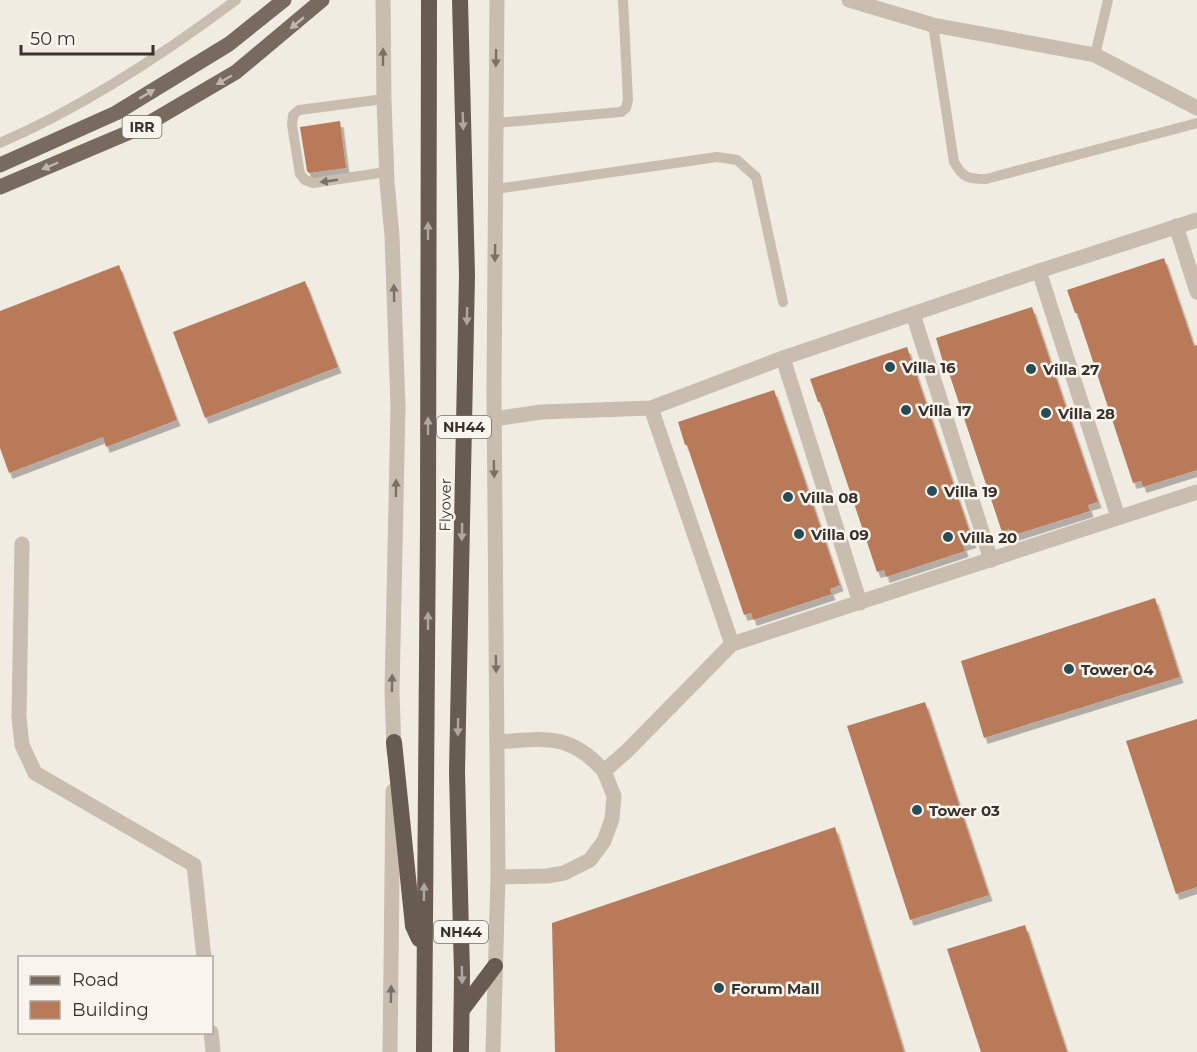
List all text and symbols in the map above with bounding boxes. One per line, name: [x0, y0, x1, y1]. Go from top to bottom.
one-way arrow: [289, 16, 305, 29]
scale bar: [21, 18, 153, 56]
text: 50 m: [30, 28, 76, 50]
one-way arrow: [378, 47, 388, 66]
one-way arrow: [492, 49, 501, 68]
one-way arrow: [216, 74, 232, 85]
one-way arrow: [139, 89, 155, 100]
one-way arrow: [458, 112, 468, 131]
road number: IRR: [122, 116, 162, 138]
one-way arrow: [40, 161, 58, 171]
one-way arrow: [319, 177, 338, 186]
one-way arrow: [424, 222, 433, 241]
one-way arrow: [490, 244, 500, 263]
one-way arrow: [389, 284, 399, 303]
one-way arrow: [462, 307, 471, 326]
place label: Villa 16: [901, 358, 956, 377]
marker: Villa 16: [883, 360, 897, 374]
place label: Villa 27: [1042, 360, 1099, 379]
marker: Villa 27: [1024, 362, 1038, 376]
place label: Villa 17: [917, 401, 971, 420]
marker: Villa 17: [899, 403, 913, 417]
place label: Villa 28: [1057, 404, 1115, 423]
marker: Villa 28: [1039, 406, 1053, 420]
road number: NH44: [437, 416, 491, 438]
one-way arrow: [423, 417, 433, 436]
one-way arrow: [489, 460, 499, 479]
street label: Flyover: [435, 478, 455, 532]
one-way arrow: [391, 479, 401, 498]
place label: Villa 19: [943, 482, 998, 501]
marker: Villa 19: [925, 484, 939, 498]
place label: Villa 08: [799, 488, 858, 507]
marker: Villa 08: [781, 490, 795, 504]
one-way arrow: [457, 523, 467, 542]
place label: Villa 09: [810, 525, 869, 544]
marker: Villa 09: [792, 527, 806, 541]
place label: Villa 20: [959, 528, 1017, 547]
marker: Villa 20: [941, 530, 955, 544]
one-way arrow: [423, 612, 433, 631]
one-way arrow: [491, 655, 501, 674]
place label: Tower 04: [1081, 660, 1154, 679]
marker: Tower 04: [1062, 662, 1076, 676]
one-way arrow: [388, 674, 397, 693]
one-way arrow: [453, 718, 463, 737]
place label: Tower 03: [929, 801, 1000, 820]
marker: Tower 03: [910, 803, 924, 817]
one-way arrow: [420, 883, 429, 902]
road number: NH44: [434, 921, 488, 943]
legend: [18, 956, 213, 1034]
one-way arrow: [457, 966, 467, 985]
text: Road: [72, 969, 119, 991]
place label: Forum Mall: [731, 979, 820, 998]
marker: Forum Mall: [712, 981, 726, 995]
one-way arrow: [386, 984, 395, 1003]
text: Building: [72, 999, 149, 1021]

